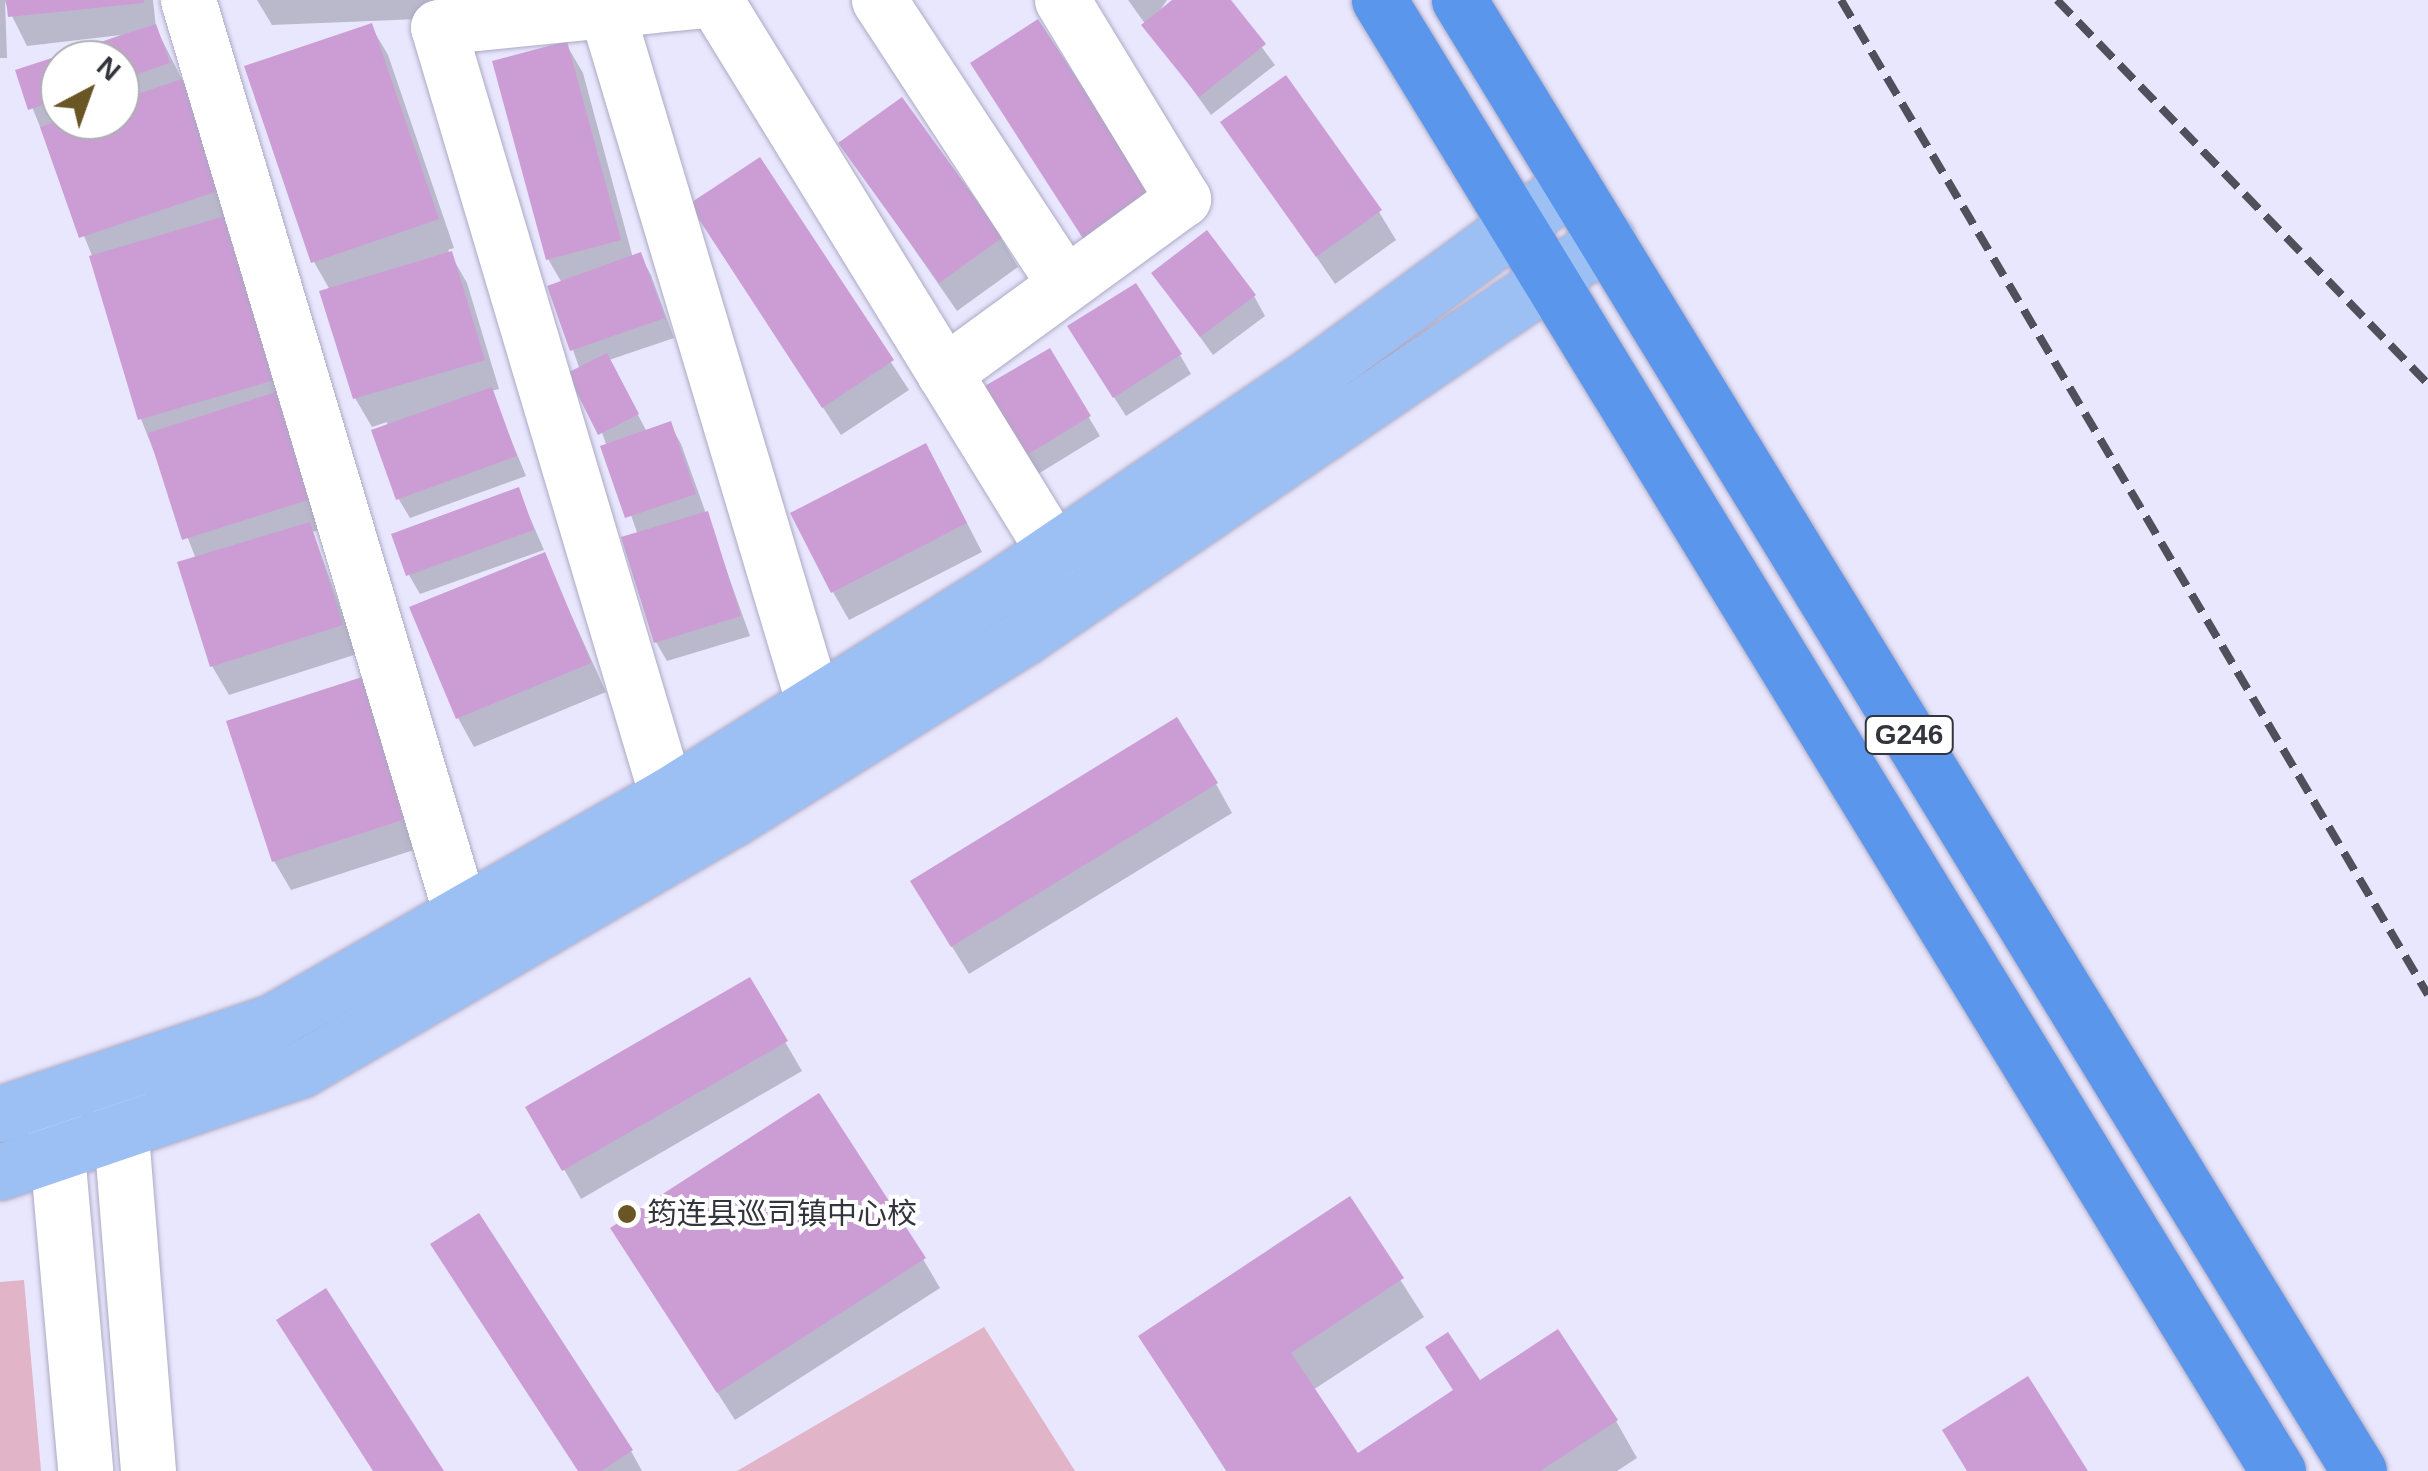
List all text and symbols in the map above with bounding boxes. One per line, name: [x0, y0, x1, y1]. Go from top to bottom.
north arrow: [40, 40, 140, 140]
text: N: [91, 50, 126, 87]
road number: G246: [1864, 712, 1954, 758]
place label: 筠连县巡司镇中心校: [647, 1196, 917, 1232]
marker: 筠连县巡司镇中心校: [616, 1203, 638, 1225]

